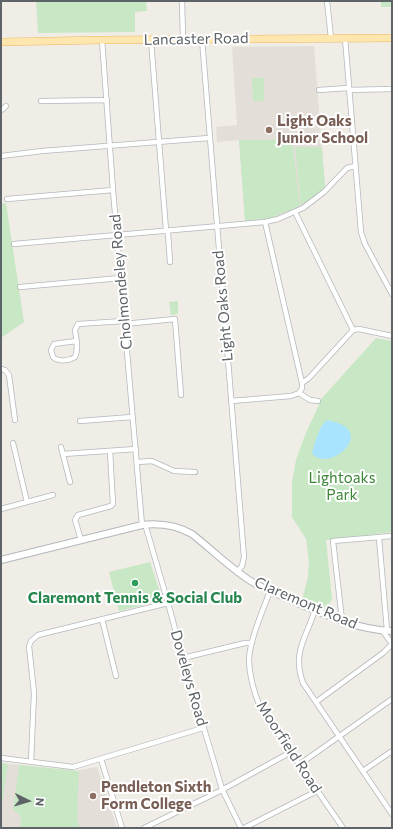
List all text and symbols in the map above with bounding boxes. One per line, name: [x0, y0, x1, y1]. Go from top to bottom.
street label: Lancaster Road: [143, 29, 249, 49]
place label: Light Oaks Junior School: [277, 112, 368, 147]
marker: Light Oaks Junior School: [264, 125, 274, 135]
street label: Cholmondeley Road: [106, 213, 136, 351]
street label: Light Oaks Road: [209, 250, 237, 362]
park label: Lightoaks Park: [309, 469, 375, 504]
street label: Claremont Road: [252, 573, 360, 633]
marker: Claremont Tennis & Social Club: [130, 578, 140, 588]
place label: Claremont Tennis & Social Club: [28, 589, 242, 607]
street label: Doveleys Road: [167, 628, 211, 728]
street label: Moorfield Road: [253, 698, 325, 796]
place label: Pendleton Sixth Form College: [101, 778, 211, 813]
north arrow: [8, 781, 48, 821]
marker: Pendleton Sixth Form College: [88, 791, 98, 801]
text: N: [34, 797, 47, 807]

